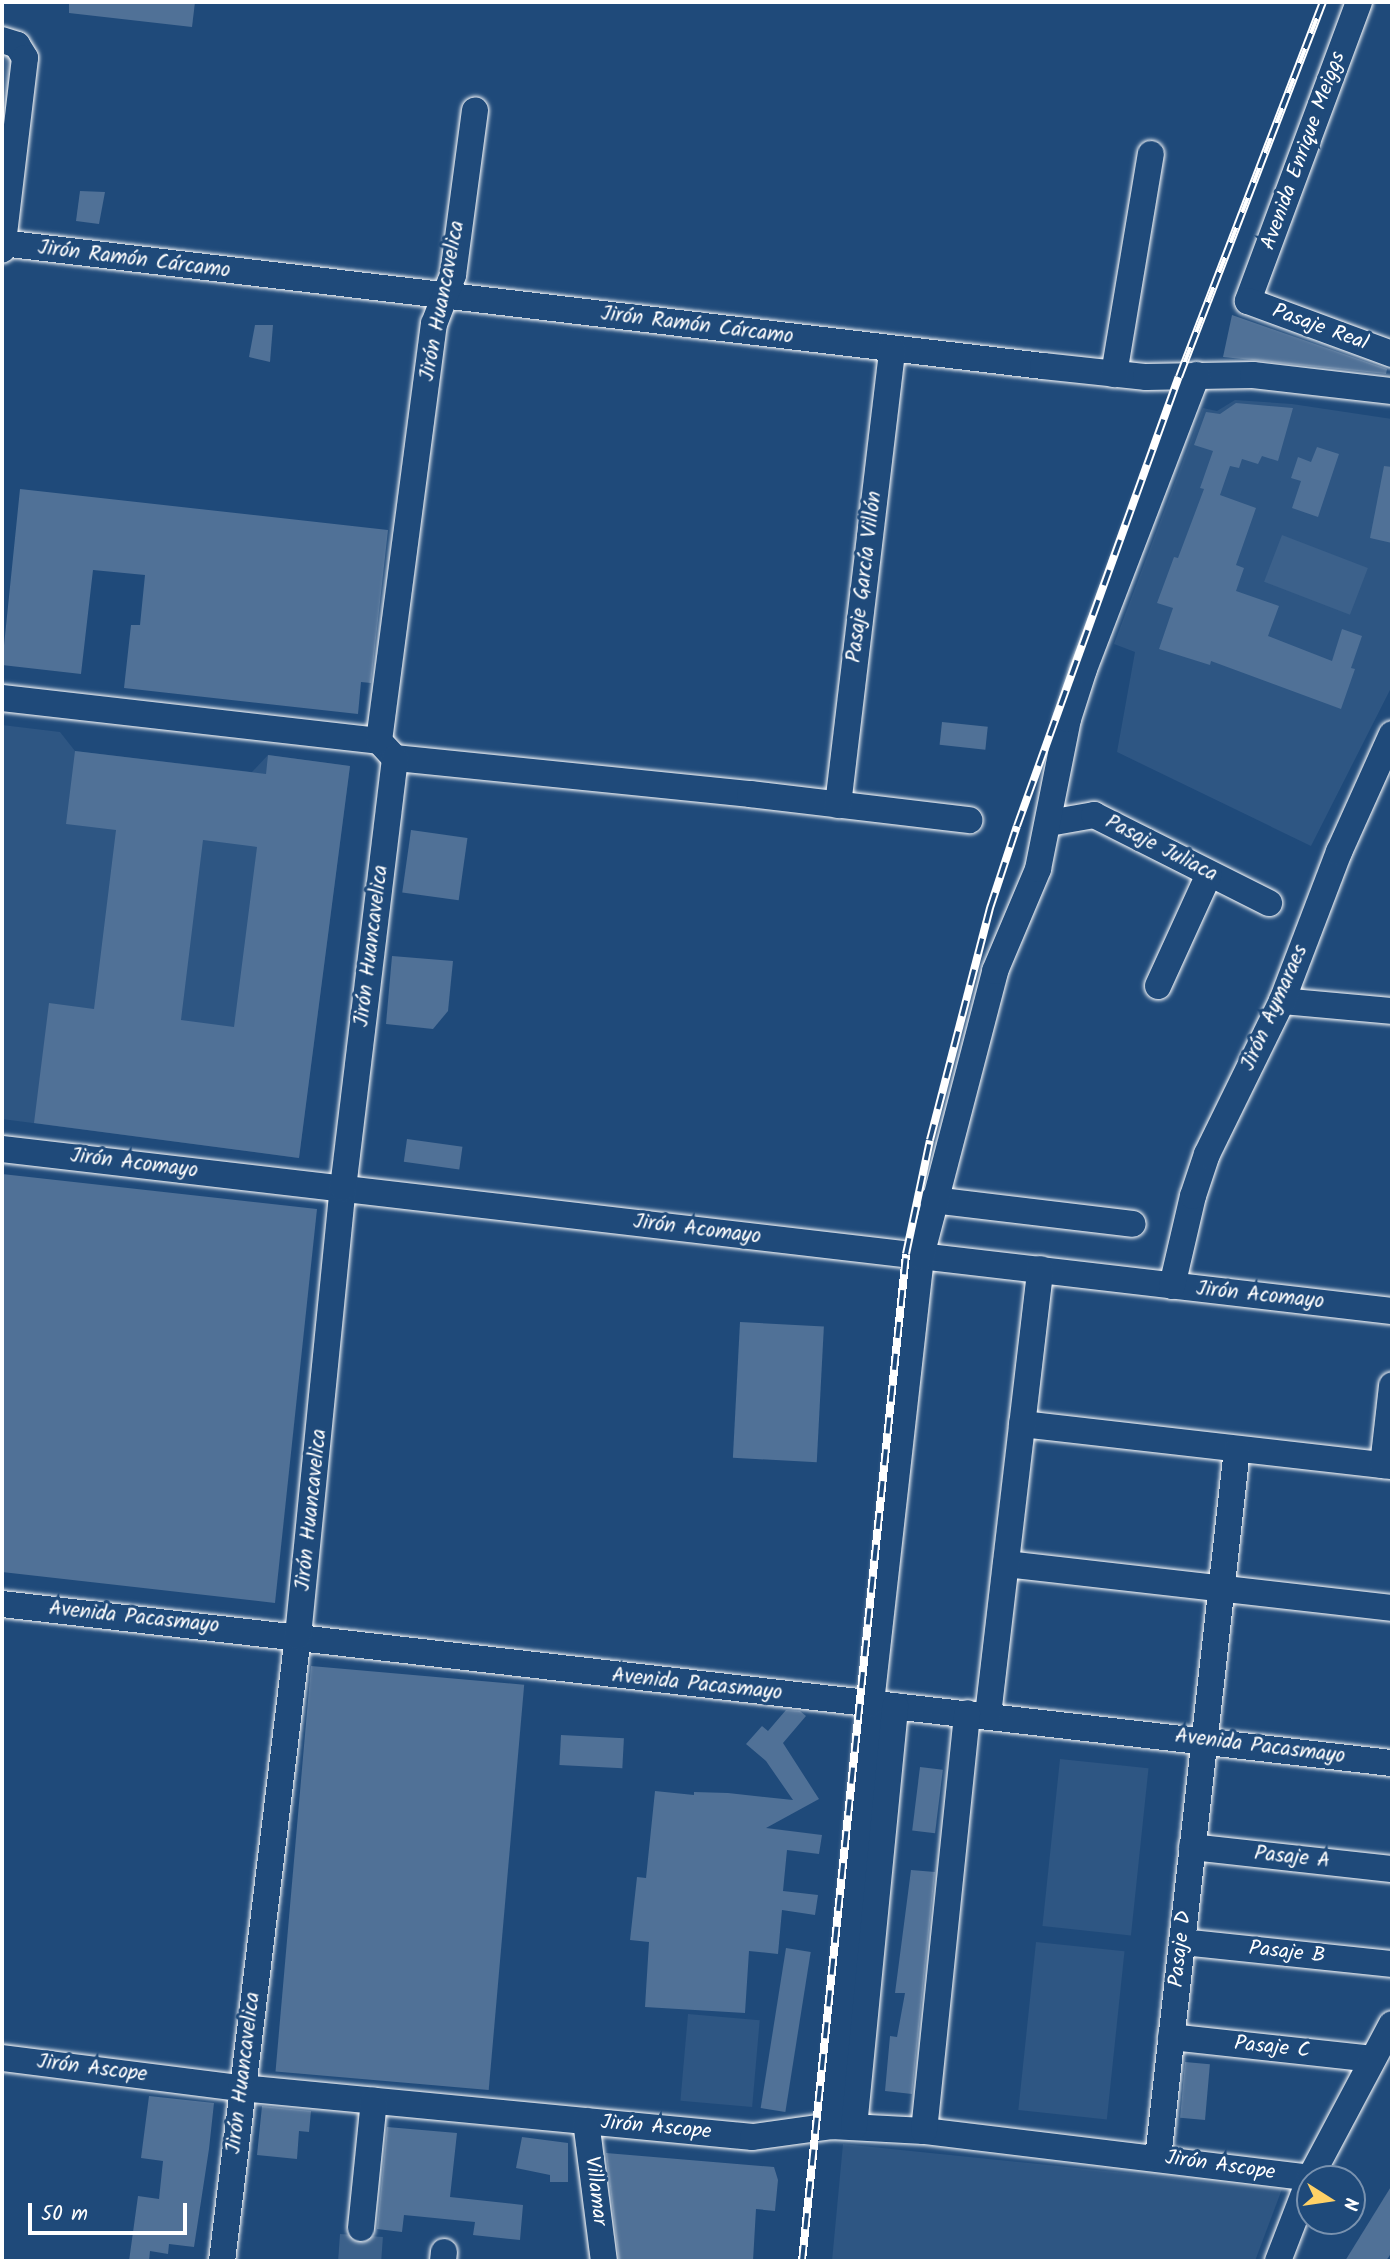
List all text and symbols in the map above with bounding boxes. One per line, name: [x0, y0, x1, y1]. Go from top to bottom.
street label: Avenida Enrique Meiggs: [1256, 48, 1352, 254]
street label: Jirón Huancavelica: [415, 219, 471, 383]
street label: Jirón Ramón Cárcamo: [36, 236, 232, 284]
street label: Pasaje Real: [1269, 299, 1371, 357]
street label: Jirón Ramón Cárcamo: [599, 302, 795, 350]
street label: Pasaje García Villón: [842, 490, 888, 664]
street label: Pasaje Juliaca: [1101, 810, 1221, 888]
street label: Jirón Huancavelica: [350, 864, 394, 1028]
street label: Jirón Aymaraes: [1236, 941, 1314, 1075]
street label: Jirón Acomayo: [69, 1144, 199, 1184]
street label: Jirón Acomayo: [632, 1210, 762, 1250]
street label: Jirón Acomayo: [1195, 1277, 1325, 1315]
street label: Jirón Huancavelica: [291, 1428, 333, 1592]
street label: Avenida Pacasmayo: [47, 1597, 221, 1639]
street label: Avenida Pacasmayo: [610, 1664, 784, 1706]
street label: Avenida Pacasmayo: [1173, 1724, 1347, 1770]
street label: Pasaje A: [1253, 1841, 1331, 1875]
street label: Pasaje D: [1164, 1909, 1198, 1989]
street label: Pasaje B: [1248, 1936, 1326, 1970]
street label: Jirón Huancavelica: [222, 1991, 266, 2155]
street label: Pasaje C: [1233, 2032, 1311, 2064]
street label: Jirón Ascope: [35, 2050, 149, 2088]
street label: Jirón Ascope: [600, 2111, 712, 2145]
street label: Jirón Ascope: [1163, 2146, 1277, 2186]
street label: Villamar: [578, 2155, 612, 2227]
north arrow: [1296, 2165, 1366, 2235]
scale bar: [32, 2190, 191, 2234]
text: N: [1334, 2195, 1366, 2213]
text: 50 m: [41, 2198, 88, 2231]

